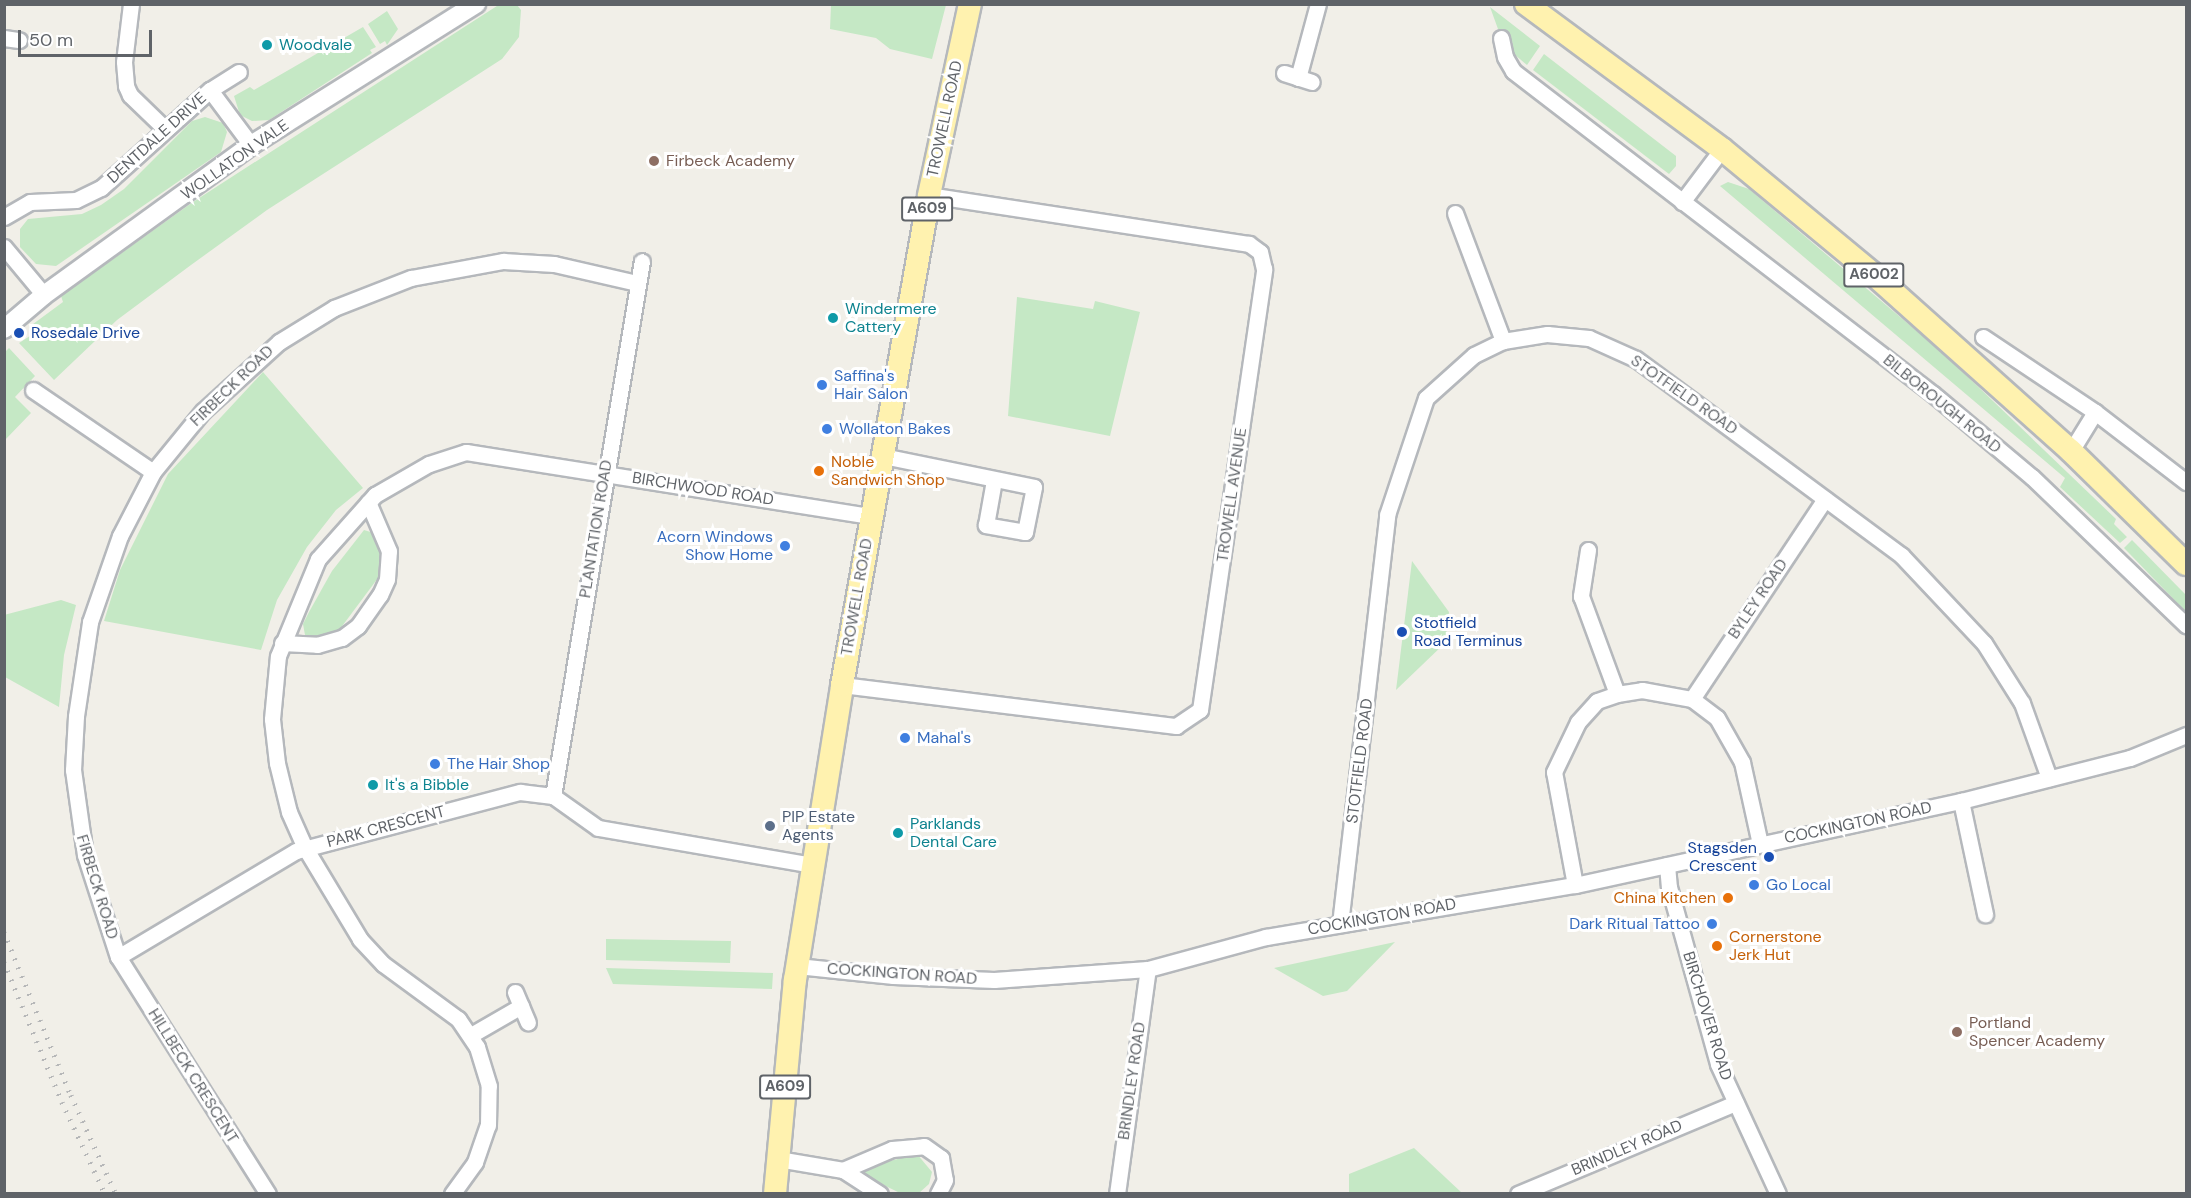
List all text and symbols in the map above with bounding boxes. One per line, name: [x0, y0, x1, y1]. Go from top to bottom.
scale bar: [21, 18, 154, 56]
text: 50 m: [29, 28, 73, 52]
place label: Woodvale: [279, 35, 352, 55]
marker: Woodvale: [260, 38, 274, 52]
street label: TROWELL ROAD: [923, 59, 967, 179]
street label: DENTDALE DRIVE: [104, 88, 210, 188]
street label: WOLLATON VALE: [177, 116, 293, 204]
place label: Firbeck Academy: [666, 151, 795, 171]
marker: Firbeck Academy: [647, 154, 661, 168]
road number: A609: [900, 197, 954, 221]
road number: A6002: [1842, 263, 1906, 287]
place label: Windermere Cattery: [845, 299, 937, 337]
marker: Windermere Cattery: [826, 311, 840, 325]
place label: Rosedale Drive: [31, 323, 140, 343]
marker: Rosedale Drive: [12, 326, 26, 340]
street label: FIRBECK ROAD: [186, 341, 278, 431]
street label: STOTFIELD ROAD: [1627, 351, 1741, 439]
street label: BILBOROUGH ROAD: [1879, 351, 2005, 457]
place label: Saffina's Hair Salon: [834, 366, 908, 404]
marker: Saffina's Hair Salon: [815, 378, 829, 392]
place label: Wollaton Bakes: [839, 419, 951, 439]
marker: Wollaton Bakes: [820, 422, 834, 436]
street label: TROWELL AVENUE: [1213, 427, 1251, 563]
place label: Noble Sandwich Shop: [831, 452, 945, 490]
street label: PLANTATION ROAD: [576, 459, 616, 599]
marker: Noble Sandwich Shop: [812, 464, 826, 478]
street label: BIRCHWOOD ROAD: [631, 468, 775, 510]
place label: Acorn Windows Show Home: [657, 527, 773, 565]
street label: TROWELL ROAD: [837, 537, 877, 657]
marker: Acorn Windows Show Home: [778, 539, 792, 553]
street label: BYLEY ROAD: [1724, 555, 1792, 643]
place label: Stotfield Road Terminus: [1414, 613, 1523, 651]
marker: Stotfield Road Terminus: [1395, 625, 1409, 639]
street label: STOTFIELD ROAD: [1343, 697, 1377, 825]
place label: Mahal's: [917, 728, 971, 748]
marker: Mahal's: [898, 731, 912, 745]
place label: The Hair Shop: [447, 754, 550, 774]
marker: The Hair Shop: [428, 757, 442, 771]
place label: It's a Bibble: [385, 775, 469, 795]
marker: It's a Bibble: [366, 778, 380, 792]
street label: COCKINGTON ROAD: [1782, 798, 1934, 848]
street label: PARK CRESCENT: [325, 802, 447, 852]
place label: PIP Estate Agents: [782, 807, 855, 845]
place label: Parklands Dental Care: [910, 814, 997, 852]
marker: PIP Estate Agents: [763, 819, 777, 833]
marker: Parklands Dental Care: [891, 826, 905, 840]
street label: FIRBECK ROAD: [72, 832, 122, 942]
place label: Stagsden Crescent: [1687, 838, 1757, 876]
marker: Stagsden Crescent: [1762, 850, 1776, 864]
place label: Go Local: [1766, 875, 1831, 895]
marker: Go Local: [1747, 878, 1761, 892]
place label: China Kitchen: [1613, 888, 1716, 908]
marker: China Kitchen: [1721, 891, 1735, 905]
street label: COCKINGTON ROAD: [1306, 894, 1458, 940]
place label: Dark Ritual Tattoo: [1569, 914, 1700, 934]
marker: Dark Ritual Tattoo: [1705, 917, 1719, 931]
place label: Cornerstone Jerk Hut: [1729, 927, 1822, 965]
marker: Cornerstone Jerk Hut: [1710, 939, 1724, 953]
street label: BIRCHOVER ROAD: [1678, 949, 1736, 1083]
street label: COCKINGTON ROAD: [826, 959, 978, 989]
street label: HILLBECK CRESCENT: [144, 1005, 242, 1147]
place label: Portland Spencer Academy: [1969, 1013, 2105, 1051]
street label: BRINDLEY ROAD: [1114, 1021, 1150, 1141]
marker: Portland Spencer Academy: [1950, 1025, 1964, 1039]
road number: A609: [758, 1075, 812, 1099]
street label: BRINDLEY ROAD: [1569, 1116, 1685, 1180]

